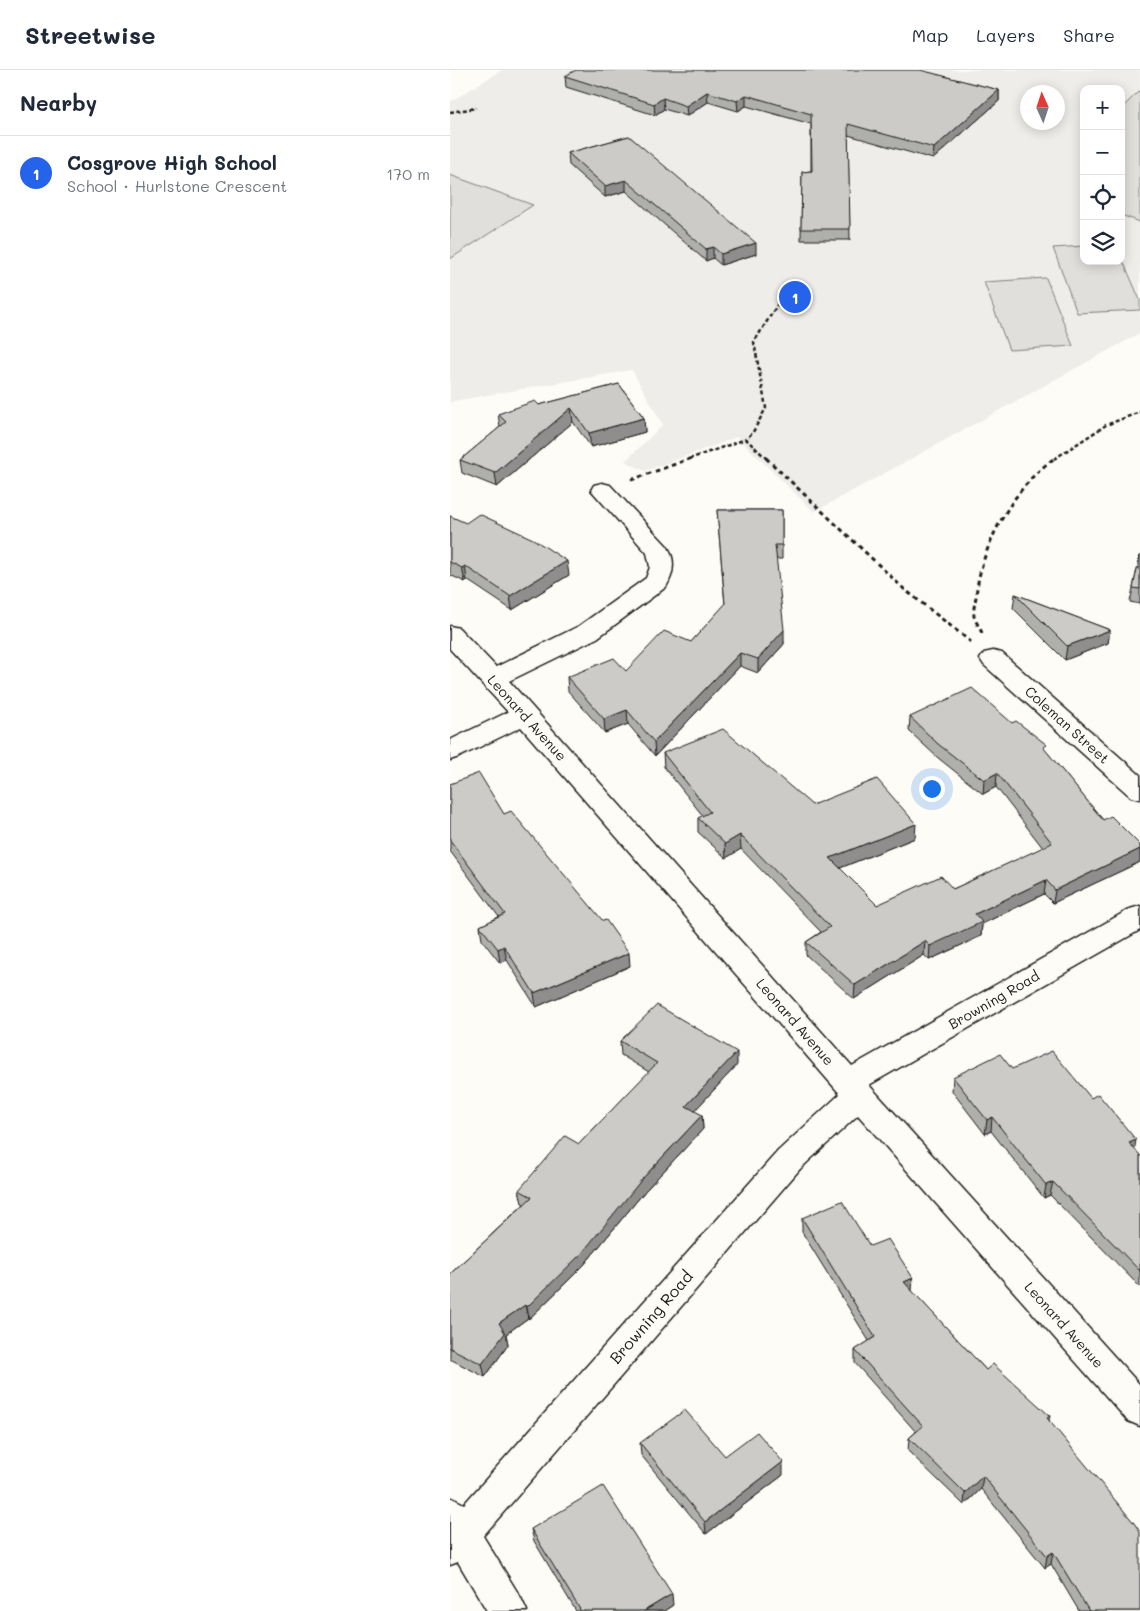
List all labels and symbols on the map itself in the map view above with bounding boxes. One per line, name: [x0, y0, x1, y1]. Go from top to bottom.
north arrow: [1020, 85, 1065, 130]
pin: 1: [779, 278, 811, 316]
street label: Leonard Avenue: [484, 671, 571, 765]
street label: Coleman Street: [1021, 682, 1114, 768]
your location: [919, 776, 945, 802]
street label: Browning Road: [945, 966, 1043, 1033]
street label: Leonard Avenue: [752, 974, 839, 1069]
street label: Browning Road: [604, 1266, 697, 1368]
street label: Leonard Avenue: [1021, 1278, 1108, 1372]

